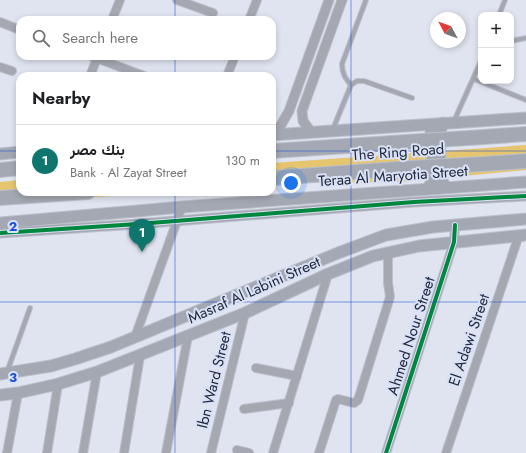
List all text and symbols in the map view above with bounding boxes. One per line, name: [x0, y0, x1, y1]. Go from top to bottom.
north arrow: [430, 12, 466, 48]
map controls: [478, 12, 514, 84]
button: +: [478, 12, 514, 48]
search box: [16, 16, 276, 60]
icon: search: [30, 27, 52, 49]
text: Search here: [62, 27, 138, 49]
button: −: [478, 48, 514, 84]
text: Nearby: [32, 86, 90, 110]
street label: The Ring Road: [351, 138, 445, 166]
text: بنك مصر: [70, 139, 125, 161]
text: 1: [42, 151, 48, 170]
text: 130 m: [225, 151, 260, 170]
street label: Teraa Al Maryotia Street: [318, 160, 469, 192]
text: Bank · Al Zayat Street: [70, 163, 187, 182]
your location: [281, 173, 301, 193]
text: 2: [9, 217, 17, 236]
pin: 1: [129, 219, 155, 252]
street label: Masraf Al Labini Street: [184, 251, 324, 329]
street label: Ahmed Nour Street: [381, 274, 441, 398]
street label: El Adawi Street: [443, 291, 495, 389]
street label: Ibn Ward Street: [191, 329, 237, 431]
text: 3: [9, 368, 17, 387]

